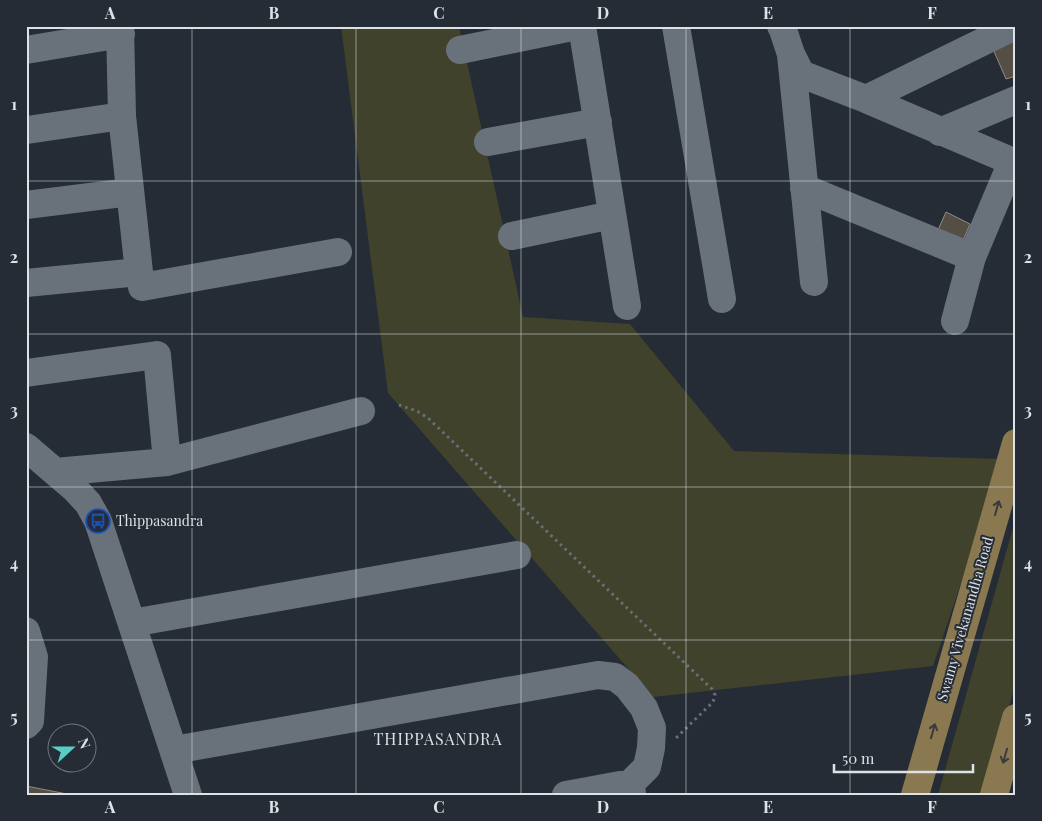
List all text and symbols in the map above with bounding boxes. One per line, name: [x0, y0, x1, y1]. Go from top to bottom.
text: A: [104, 2, 116, 23]
text: B: [269, 2, 280, 23]
text: C: [433, 2, 445, 23]
text: D: [597, 2, 609, 23]
text: E: [763, 2, 773, 23]
text: F: [927, 2, 937, 23]
text: 1: [11, 93, 17, 114]
text: 1: [1025, 93, 1031, 114]
text: 2: [10, 246, 18, 267]
text: 2: [1024, 246, 1032, 267]
text: 3: [10, 399, 18, 420]
text: 3: [1024, 399, 1032, 420]
one-way arrow: [993, 500, 1003, 516]
bus stop icon: Thippasandra: [85, 508, 111, 534]
place label: Thippasandra: [116, 511, 203, 530]
street label: Swamy Vivekanandha Road: [932, 534, 997, 703]
text: 4: [10, 552, 18, 573]
text: 4: [1024, 552, 1032, 573]
text: 5: [10, 706, 18, 727]
text: 5: [1024, 706, 1032, 727]
one-way arrow: [929, 723, 938, 739]
north arrow: [48, 724, 98, 774]
district label: THIPPASANDRA: [373, 728, 503, 749]
text: N: [74, 735, 95, 751]
scale bar: [834, 741, 973, 773]
text: 50 m: [842, 748, 875, 768]
one-way arrow: [999, 748, 1009, 764]
text: A: [104, 796, 116, 817]
text: B: [269, 796, 280, 817]
text: C: [433, 796, 445, 817]
text: D: [597, 796, 609, 817]
text: E: [763, 796, 773, 817]
text: F: [927, 796, 937, 817]

